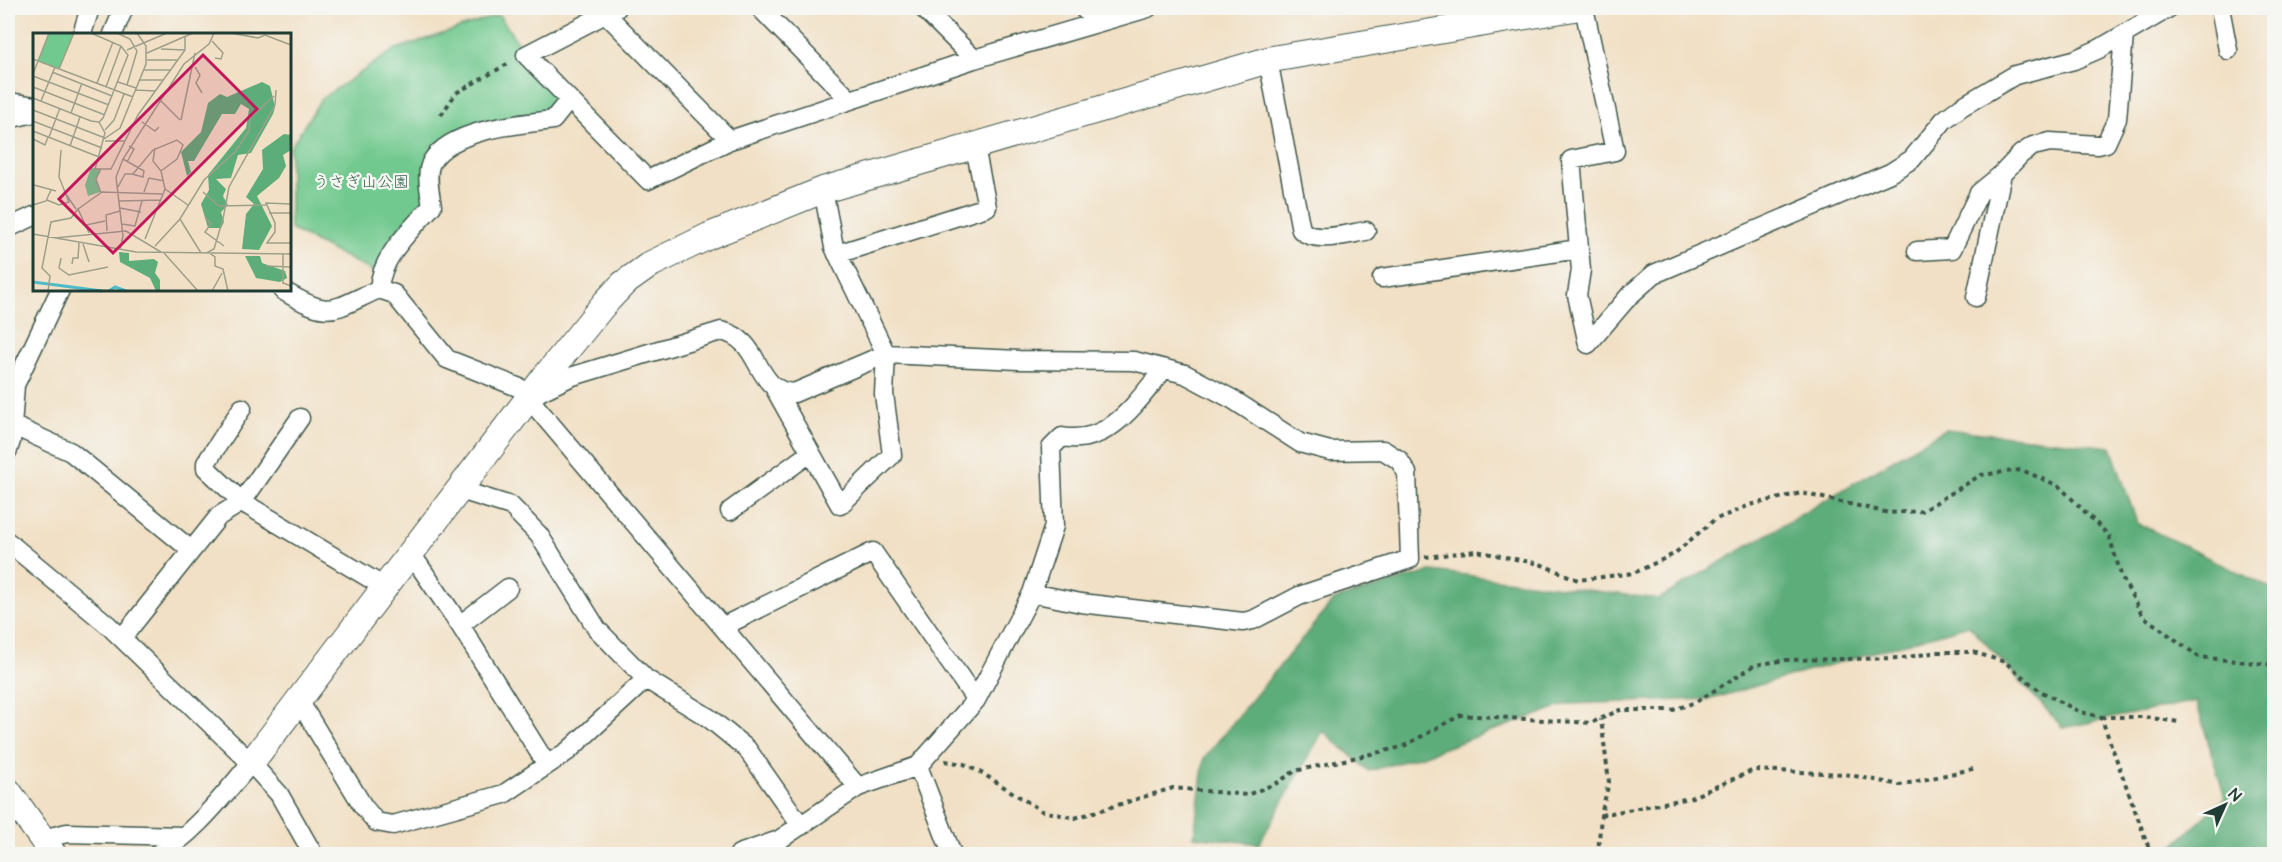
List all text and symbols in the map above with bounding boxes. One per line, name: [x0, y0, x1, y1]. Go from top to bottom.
inset map: [33, 33, 291, 291]
park label: うさぎ山公園: [313, 171, 409, 193]
north arrow: [2195, 775, 2255, 835]
text: N: [2224, 784, 2246, 806]

